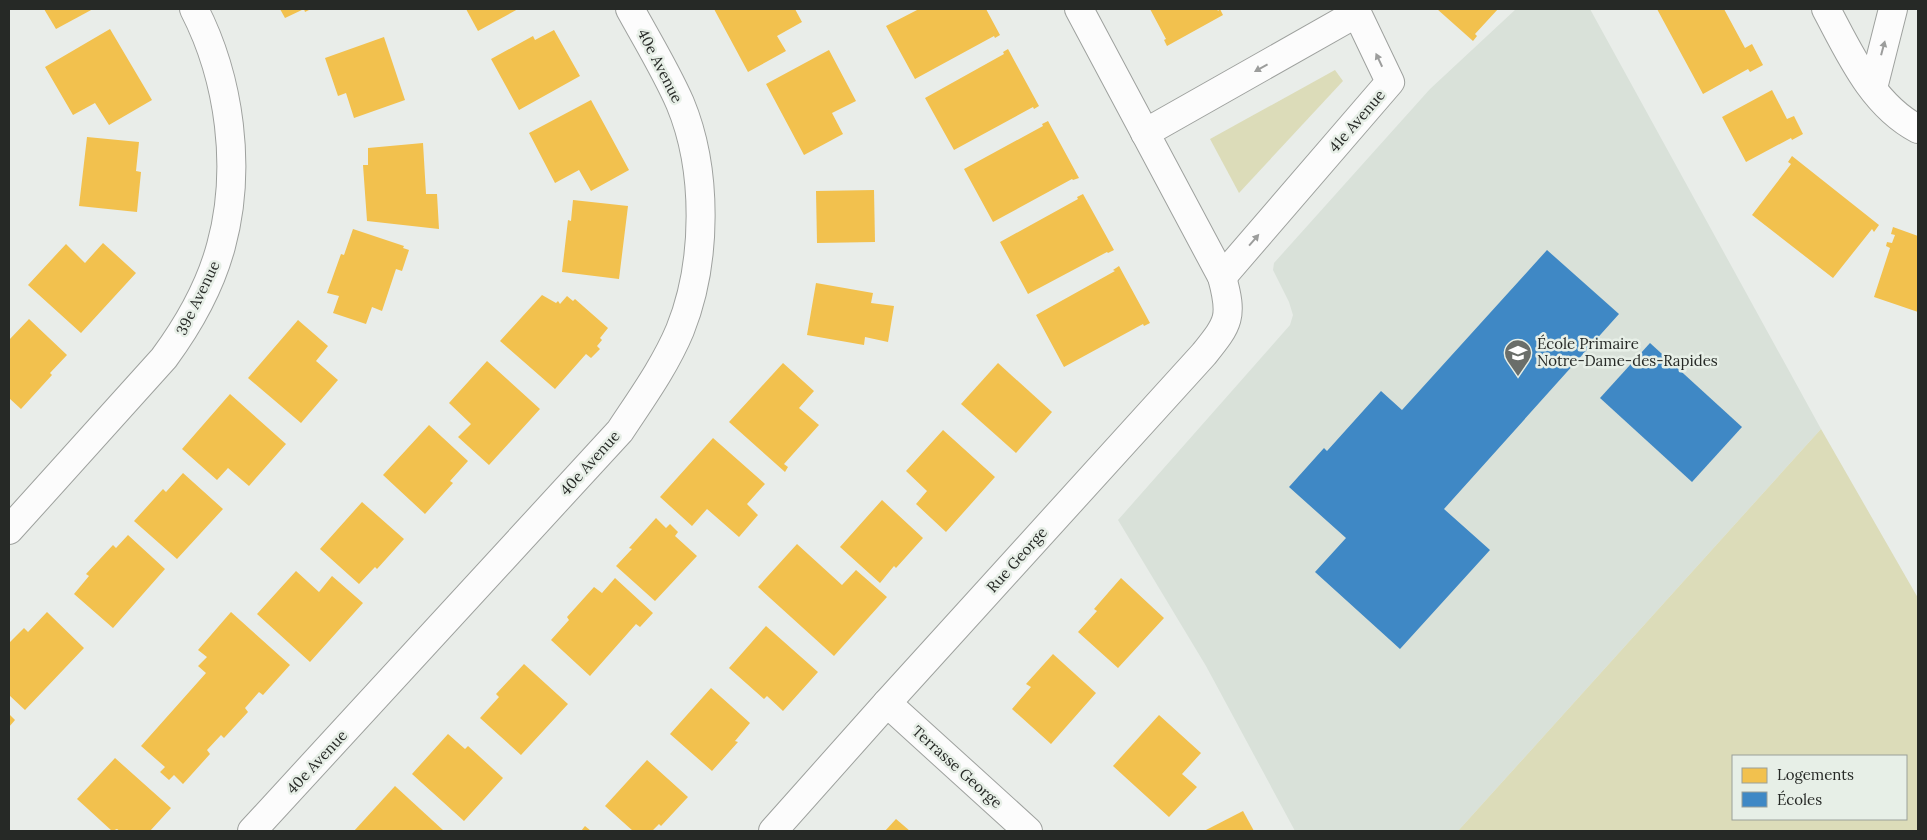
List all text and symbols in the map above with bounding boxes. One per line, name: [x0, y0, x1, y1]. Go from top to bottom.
street label: 40e Avenue: [634, 26, 687, 106]
one-way arrow: [1880, 41, 1888, 56]
one-way arrow: [1375, 53, 1383, 67]
one-way arrow: [1254, 63, 1267, 72]
street label: 41e Avenue: [1324, 86, 1389, 156]
one-way arrow: [1248, 233, 1259, 246]
street label: 39e Avenue: [171, 258, 224, 338]
place label: École Primaire Notre-Dame-des-Rapides: [1537, 334, 1718, 370]
school or university icon: École Primaire Notre-Dame-des-Rapides: [1503, 338, 1533, 377]
street label: 40e Avenue: [556, 426, 624, 499]
street label: Rue George: [982, 523, 1051, 596]
street label: Terrasse George: [908, 721, 1006, 812]
street label: 40e Avenue: [282, 726, 351, 798]
legend: [1732, 755, 1907, 820]
text: Logements: [1777, 765, 1854, 784]
text: Écoles: [1777, 790, 1822, 809]

